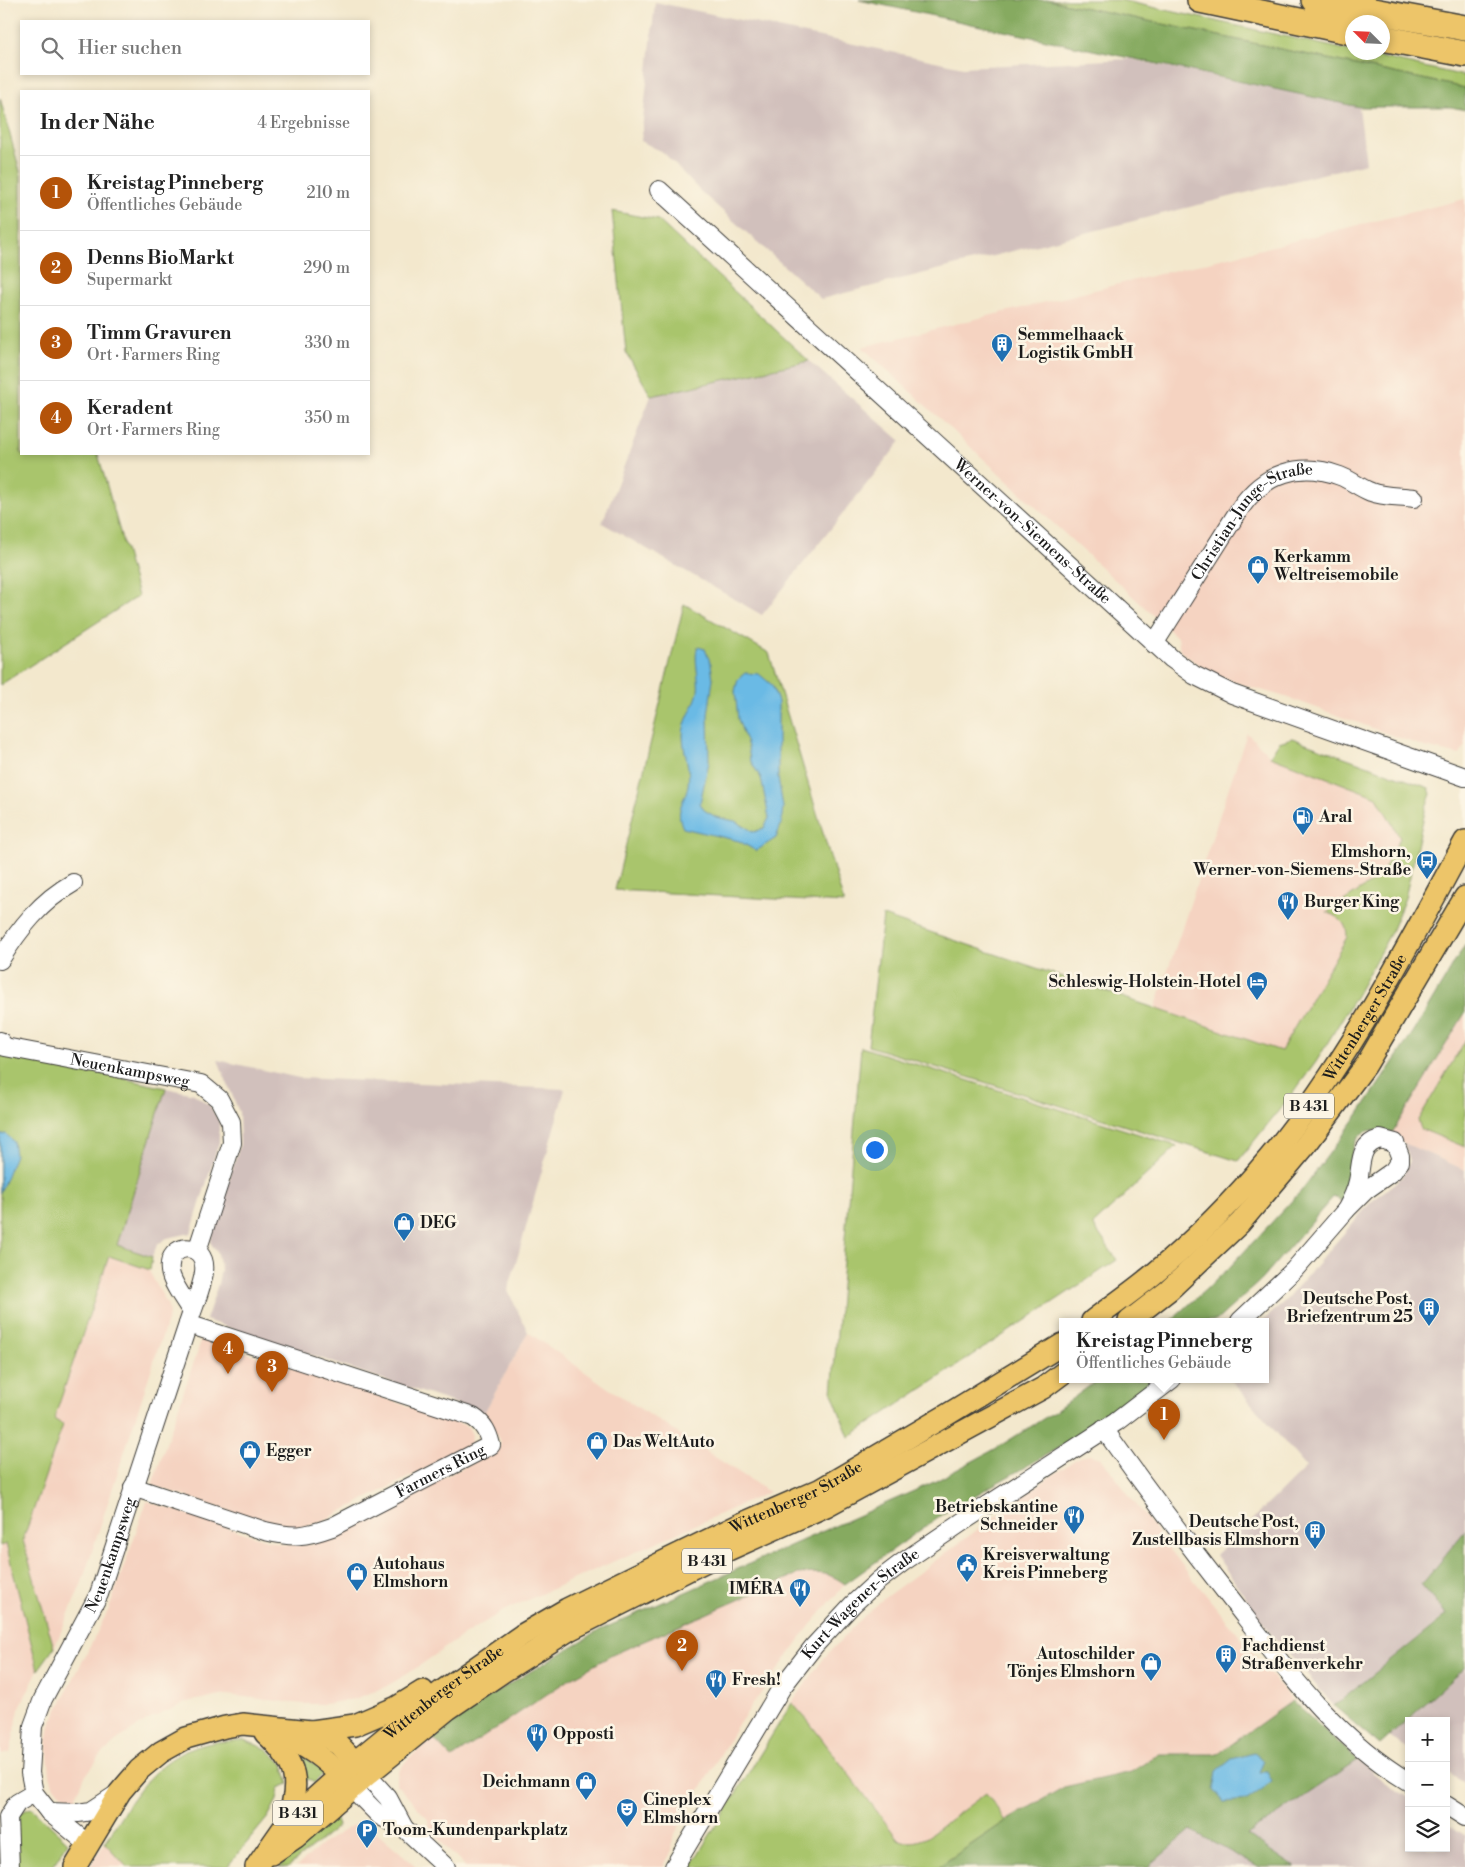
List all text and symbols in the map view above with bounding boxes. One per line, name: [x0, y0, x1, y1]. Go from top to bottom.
north arrow: [1345, 15, 1390, 60]
search box: [20, 20, 370, 75]
icon: search: [38, 34, 66, 62]
text: Hier suchen: [78, 36, 182, 60]
text: In der Nähe: [40, 110, 155, 136]
text: 4 Ergebnisse: [257, 113, 350, 133]
text: Kreistag Pinneberg: [87, 171, 263, 195]
text: 1: [52, 183, 60, 203]
text: 210 m: [306, 183, 350, 203]
text: Öffentliches Gebäude: [87, 195, 242, 215]
text: Denns BioMarkt: [87, 246, 234, 270]
text: 2: [51, 258, 61, 278]
text: 290 m: [303, 258, 350, 278]
text: Supermarkt: [87, 270, 173, 290]
text: Timm Gravuren: [87, 321, 232, 345]
place label: Semmelhaack Logistik GmbH: [1018, 325, 1133, 363]
building icon: Semmelhaack Logistik GmbH: [990, 332, 1014, 363]
text: 3: [51, 333, 61, 353]
text: 330 m: [304, 333, 350, 353]
text: Ort · Farmers Ring: [87, 345, 220, 365]
text: Keradent: [87, 396, 173, 420]
text: 4: [51, 408, 61, 428]
text: 350 m: [304, 408, 350, 428]
text: Ort · Farmers Ring: [87, 420, 220, 440]
street label: Werner-von-Siemens-Straße: [949, 454, 1115, 608]
street label: Christian-Junge-Straße: [1187, 460, 1313, 584]
place label: Kerkamm Weltreisemobile: [1273, 547, 1399, 585]
shop icon: Kerkamm Weltreisemobile: [1246, 554, 1270, 585]
fuel station icon: Aral: [1291, 805, 1315, 836]
place label: Aral: [1318, 807, 1353, 827]
place label: Elmshorn, Werner-von-Siemens-Straße: [1192, 842, 1411, 880]
bus stop icon: Elmshorn, Werner-von-Siemens-Straße: [1415, 849, 1439, 880]
restaurant icon: Burger King: [1276, 890, 1300, 921]
place label: Burger King: [1304, 892, 1400, 912]
street label: Wittenberger Straße: [1319, 950, 1411, 1086]
hotel icon: Schleswig-Holstein-Hotel: [1245, 970, 1269, 1001]
place label: Schleswig-Holstein-Hotel: [1049, 972, 1242, 992]
street label: Neuenkampsweg: [68, 1050, 192, 1092]
road number: B 431: [1284, 1094, 1334, 1118]
your location: [862, 1137, 888, 1163]
shop icon: DEG: [392, 1211, 416, 1242]
place label: DEG: [420, 1213, 457, 1233]
place label: Deutsche Post, Briefzentrum 25: [1286, 1289, 1413, 1327]
building icon: Deutsche Post, Briefzentrum 25: [1417, 1296, 1441, 1327]
popup: [1059, 1318, 1269, 1383]
text: Kreistag Pinneberg: [1076, 1329, 1252, 1353]
pin: 4: [212, 1333, 244, 1374]
pin: 3: [256, 1351, 288, 1392]
text: Öffentliches Gebäude: [1076, 1353, 1231, 1373]
pin: 1: [1148, 1399, 1180, 1440]
shop icon: Das WeltAuto: [585, 1430, 609, 1461]
place label: Das WeltAuto: [613, 1432, 715, 1452]
shop icon: Egger: [238, 1439, 262, 1470]
street label: Farmers Ring: [392, 1439, 490, 1502]
place label: Egger: [266, 1441, 312, 1461]
street label: Wittenberger Straße: [725, 1457, 866, 1538]
street label: Neuenkampsweg: [81, 1494, 140, 1616]
place label: Betriebskantine Schneider: [935, 1497, 1058, 1535]
restaurant icon: Betriebskantine Schneider: [1062, 1504, 1086, 1535]
place label: Deutsche Post, Zustellbasis Elmshorn: [1132, 1512, 1299, 1550]
building icon: Deutsche Post, Zustellbasis Elmshorn: [1303, 1519, 1327, 1550]
street label: Kurt-Wagener-Straße: [797, 1544, 923, 1663]
place label: Kreisverwaltung Kreis Pinneberg: [983, 1545, 1110, 1583]
road number: B 431: [682, 1548, 732, 1574]
public building icon: Kreisverwaltung Kreis Pinneberg: [955, 1552, 979, 1583]
place label: Autohaus Elmshorn: [372, 1554, 448, 1592]
shop icon: Autohaus Elmshorn: [345, 1561, 369, 1592]
place label: IMÉRA: [729, 1577, 785, 1599]
restaurant icon: IMÉRA: [788, 1577, 812, 1608]
pin: 2: [666, 1630, 698, 1671]
place label: Fachdienst Straßenverkehr: [1242, 1636, 1363, 1674]
street label: Wittenberger Straße: [379, 1641, 508, 1745]
building icon: Fachdienst Straßenverkehr: [1214, 1643, 1238, 1674]
place label: Autoschilder Tönjes Elmshorn: [1008, 1644, 1135, 1682]
shop icon: Autoschilder Tönjes Elmshorn: [1139, 1651, 1163, 1682]
restaurant icon: Fresh!: [704, 1668, 728, 1699]
place label: Fresh!: [732, 1670, 781, 1690]
map controls: [1405, 1717, 1450, 1852]
button: +: [1405, 1717, 1450, 1762]
restaurant icon: Opposti: [525, 1722, 549, 1753]
place label: Opposti: [553, 1724, 614, 1744]
button: −: [1405, 1762, 1450, 1807]
shop icon: Deichmann: [574, 1770, 598, 1801]
place label: Deichmann: [483, 1772, 570, 1792]
place label: Cineplex Elmshorn: [643, 1790, 718, 1828]
theatre icon: Cineplex Elmshorn: [615, 1797, 639, 1828]
road number: B 431: [273, 1800, 323, 1826]
button: layers: [1405, 1807, 1450, 1852]
parking icon: Toom-Kundenparkplatz: [355, 1818, 379, 1849]
place label: Toom-Kundenparkplatz: [383, 1820, 568, 1840]

